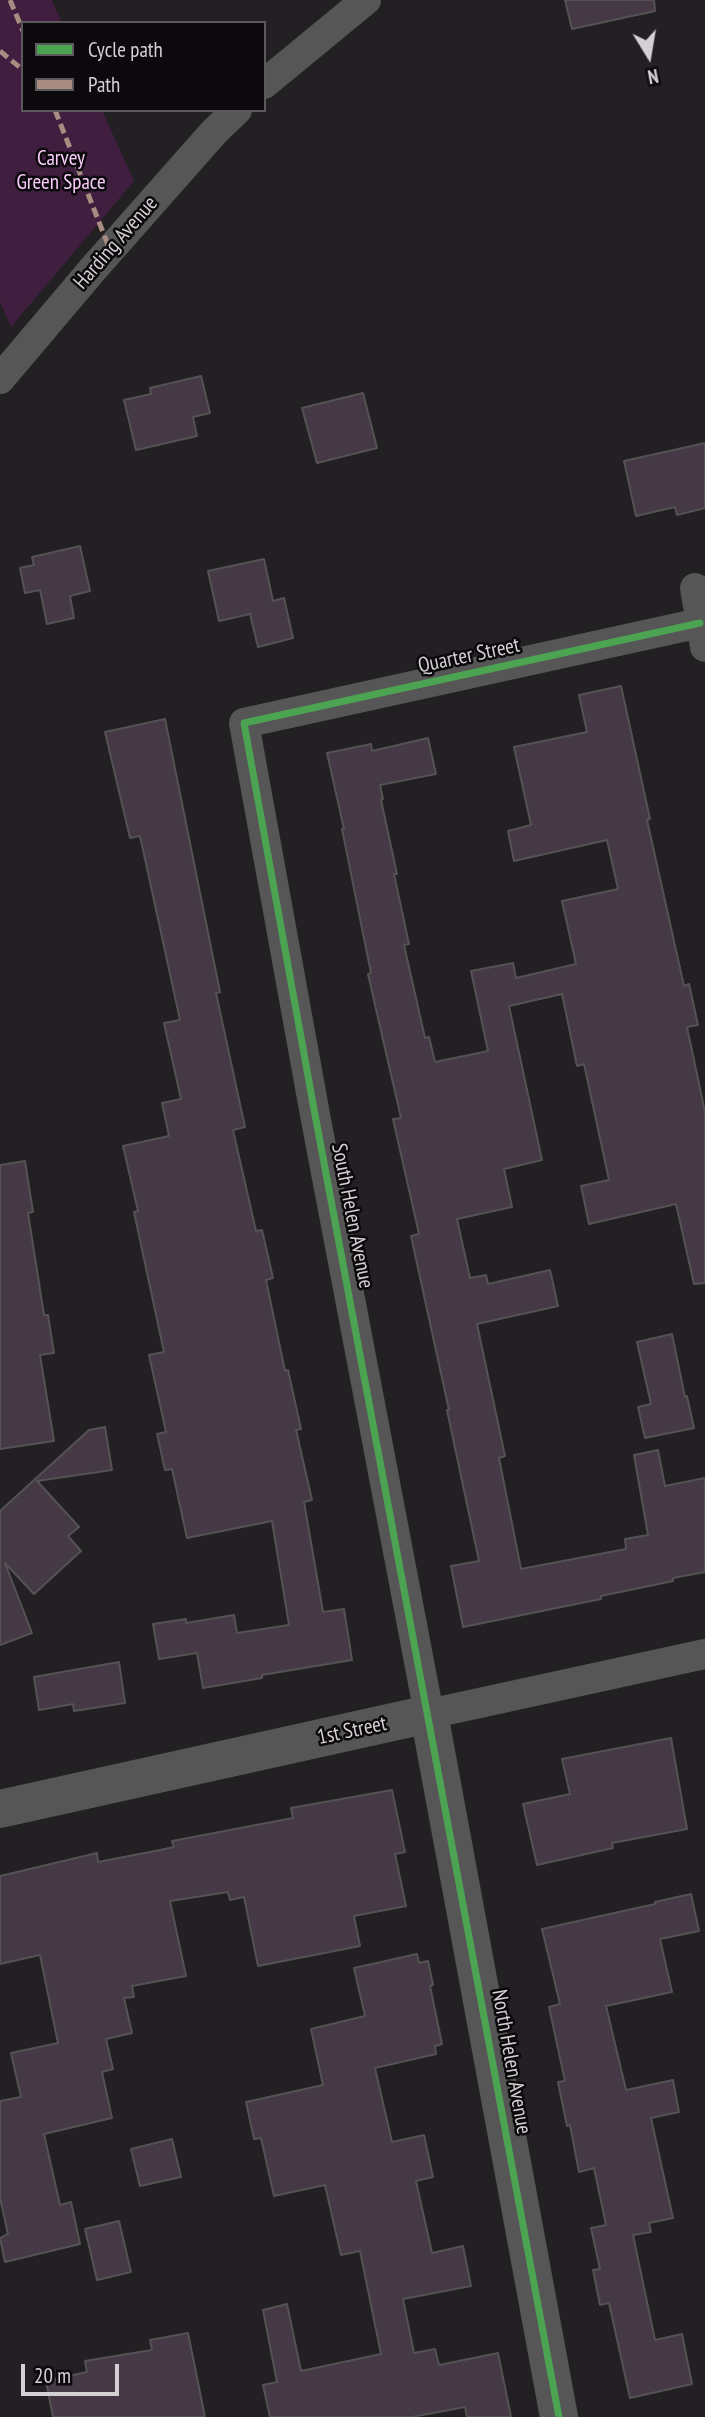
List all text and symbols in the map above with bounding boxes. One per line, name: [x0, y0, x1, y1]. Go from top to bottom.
legend: [21, 21, 266, 112]
north arrow: [614, 21, 684, 91]
text: Cycle path: [88, 36, 163, 63]
text: N: [646, 64, 660, 89]
text: Path: [88, 71, 120, 98]
park label: Carvey Green Space: [16, 146, 106, 196]
street label: Harding Avenue: [69, 191, 163, 295]
street label: Quarter Street: [416, 633, 522, 679]
street label: South Helen Avenue: [326, 1141, 378, 1291]
street label: 1st Street: [315, 1711, 389, 1751]
street label: North Helen Avenue: [486, 1988, 536, 2136]
scale bar: [24, 2350, 122, 2394]
text: 20 m: [34, 2362, 71, 2389]

